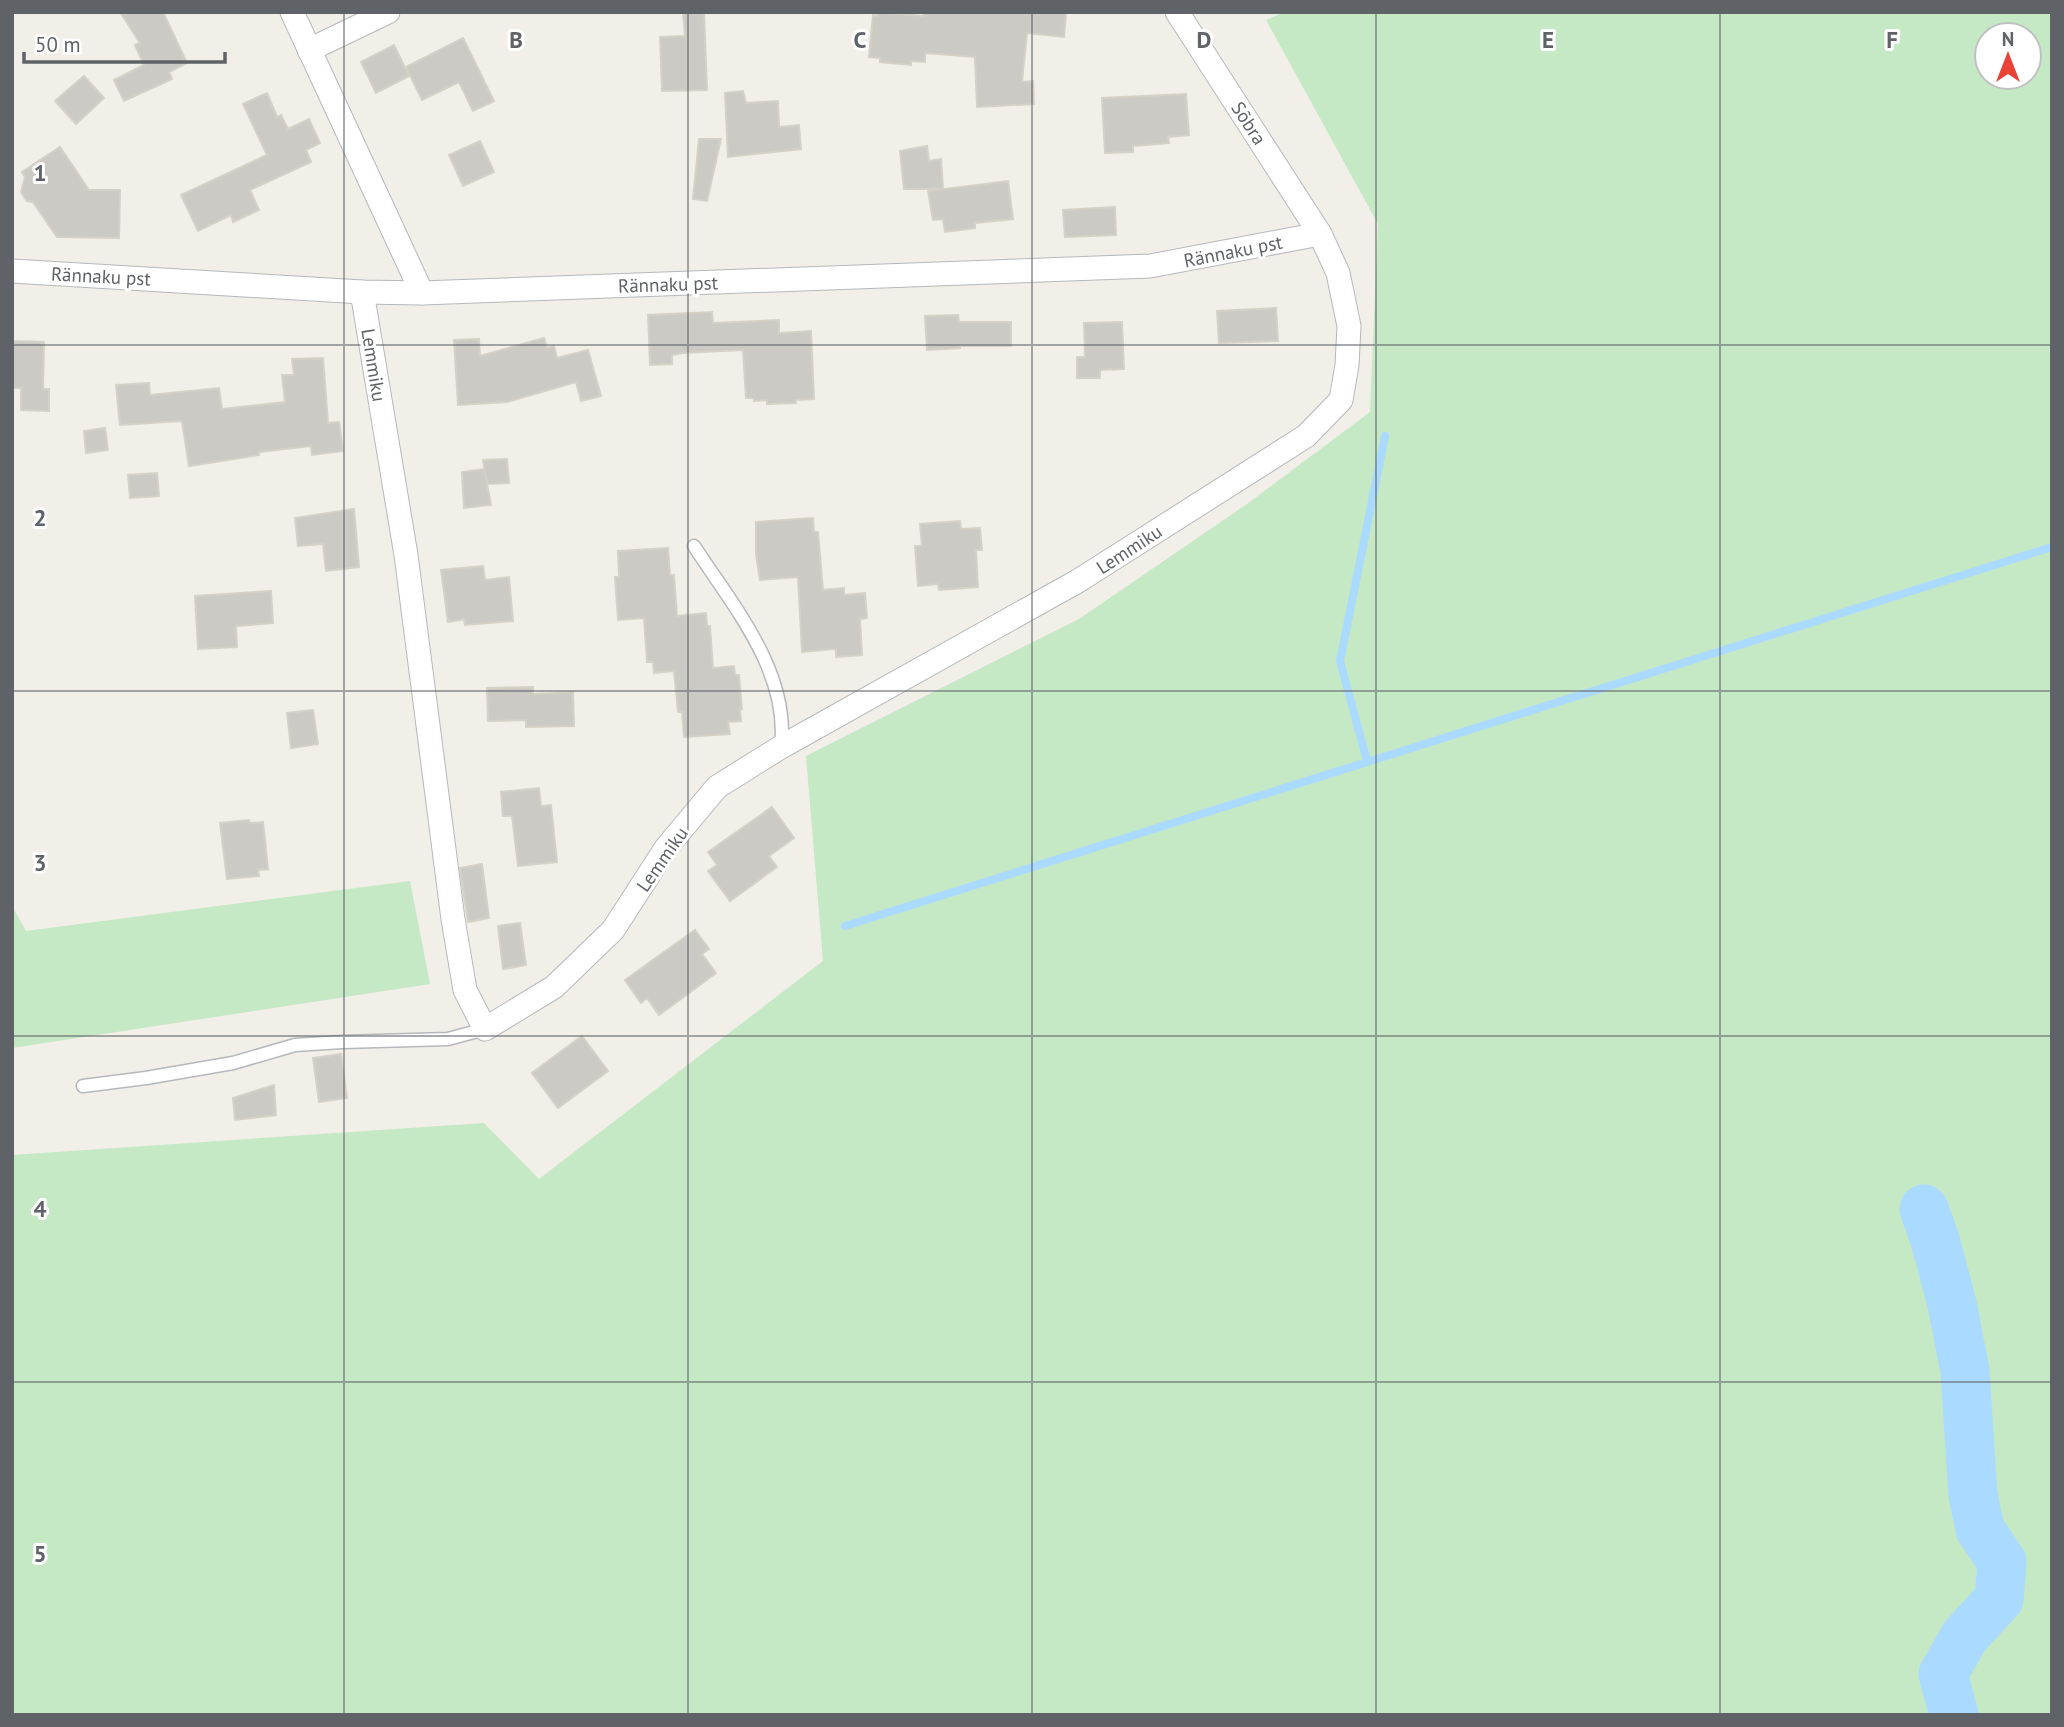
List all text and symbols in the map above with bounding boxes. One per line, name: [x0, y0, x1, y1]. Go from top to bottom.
scale bar: [24, 21, 226, 65]
north arrow: [1973, 21, 2043, 91]
text: B: [509, 25, 523, 54]
text: C: [854, 25, 867, 54]
text: D: [1197, 25, 1211, 54]
text: E: [1542, 25, 1554, 54]
text: F: [1886, 25, 1898, 54]
text: N: [2002, 27, 2014, 51]
text: 50 m: [35, 31, 81, 58]
street label: Sõbra: [1226, 97, 1272, 149]
text: 1: [33, 158, 47, 187]
street label: Rännaku pst: [1182, 230, 1285, 272]
street label: Rännaku pst: [50, 261, 152, 291]
street label: Rännaku pst: [618, 270, 719, 298]
street label: Lemmiku: [356, 327, 392, 403]
text: 2: [33, 503, 47, 532]
street label: Lemmiku: [1092, 519, 1166, 579]
street label: Lemmiku: [631, 822, 693, 896]
text: 3: [33, 848, 47, 877]
text: 4: [33, 1194, 47, 1223]
text: 5: [33, 1539, 47, 1568]

